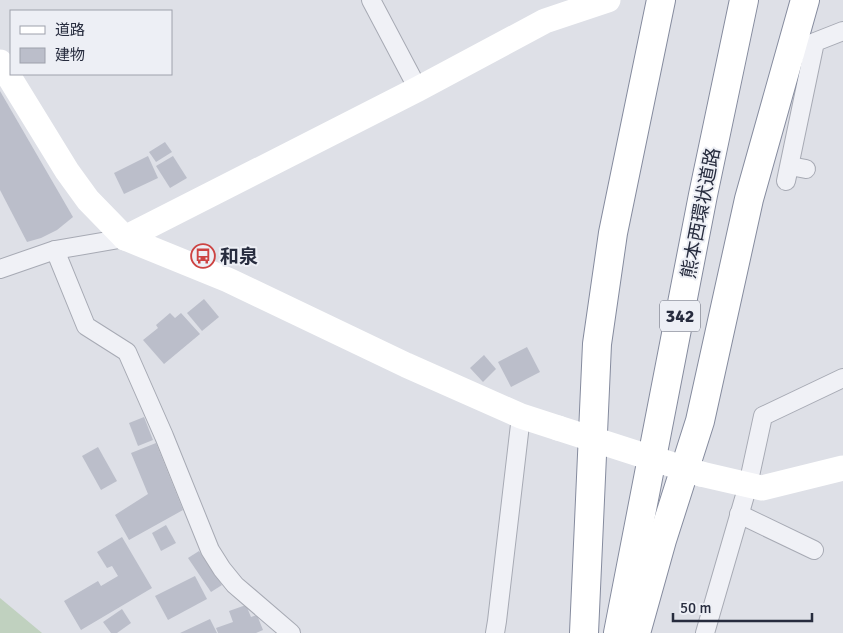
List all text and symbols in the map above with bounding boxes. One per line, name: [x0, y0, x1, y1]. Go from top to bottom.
legend: [10, 10, 172, 75]
text: 道路: [55, 21, 85, 39]
text: 建物: [55, 46, 85, 64]
street label: 熊本西環状道路: [677, 146, 725, 281]
bus stop icon: 和泉: [190, 243, 216, 269]
place label: 和泉: [220, 245, 258, 269]
road number: 342: [660, 300, 700, 332]
scale bar: [673, 590, 812, 622]
text: 50 m: [680, 599, 711, 617]

